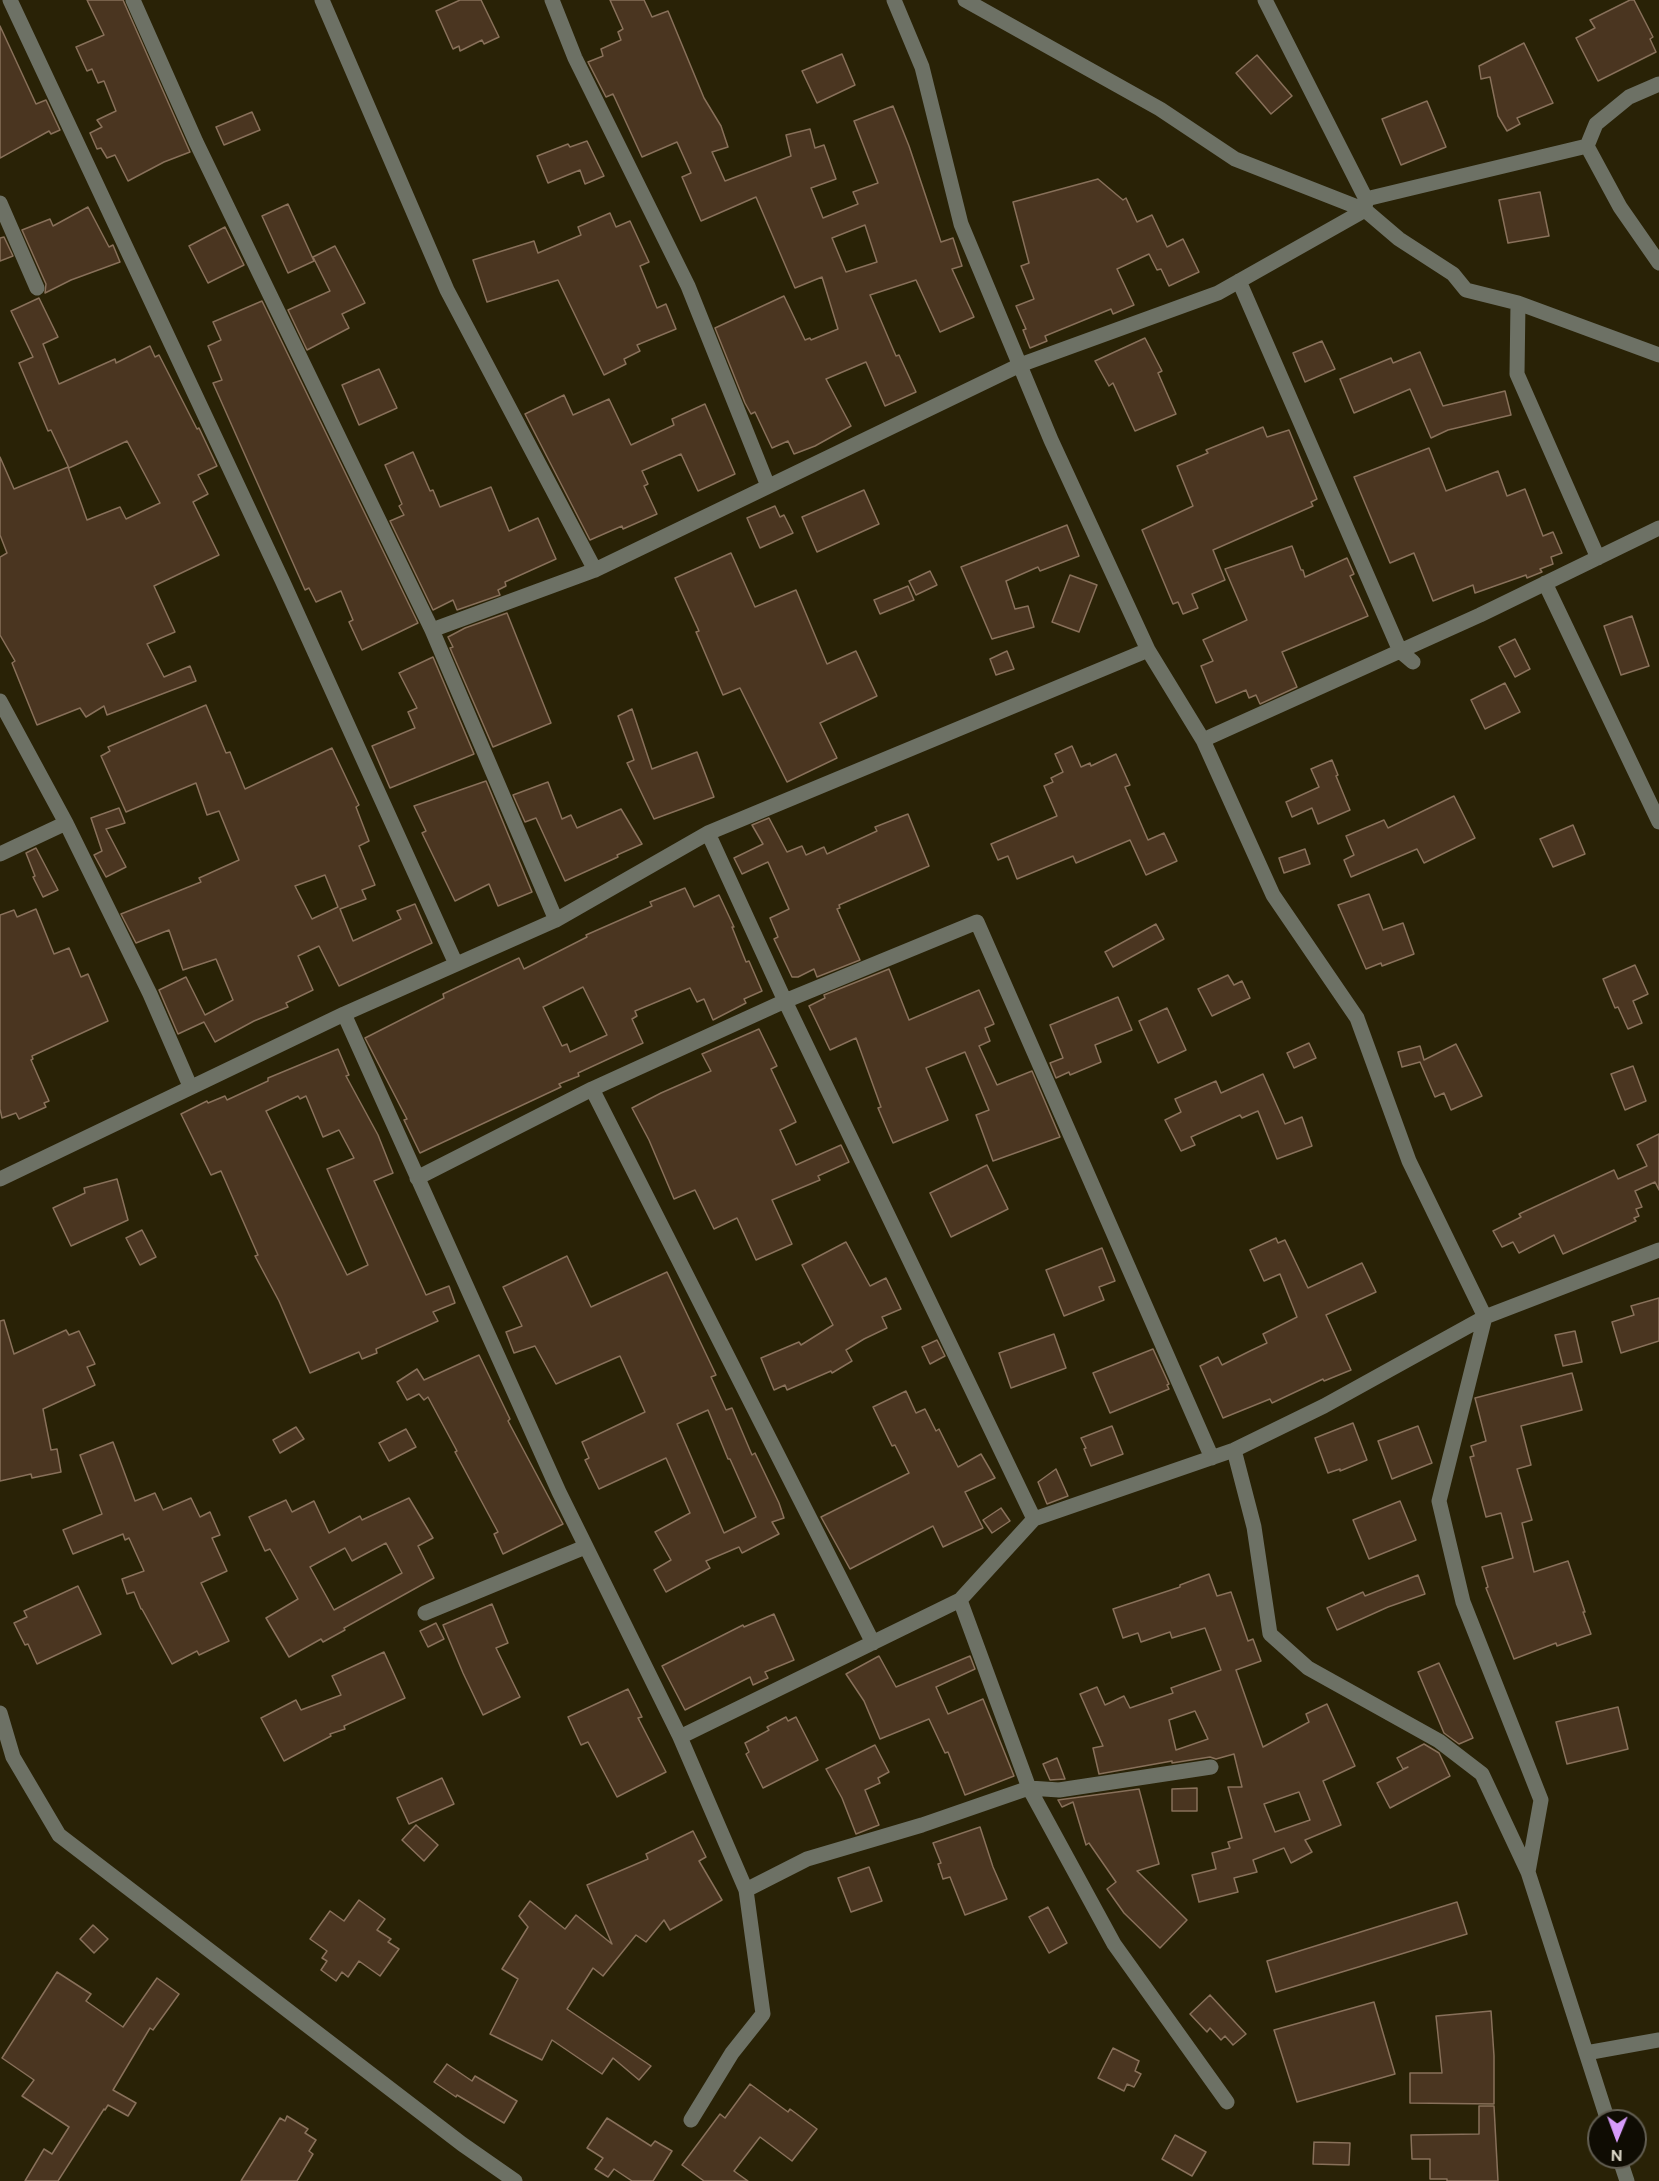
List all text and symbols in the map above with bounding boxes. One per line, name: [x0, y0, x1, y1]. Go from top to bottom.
north arrow: [1587, 2109, 1647, 2169]
text: N: [1611, 2145, 1623, 2166]

